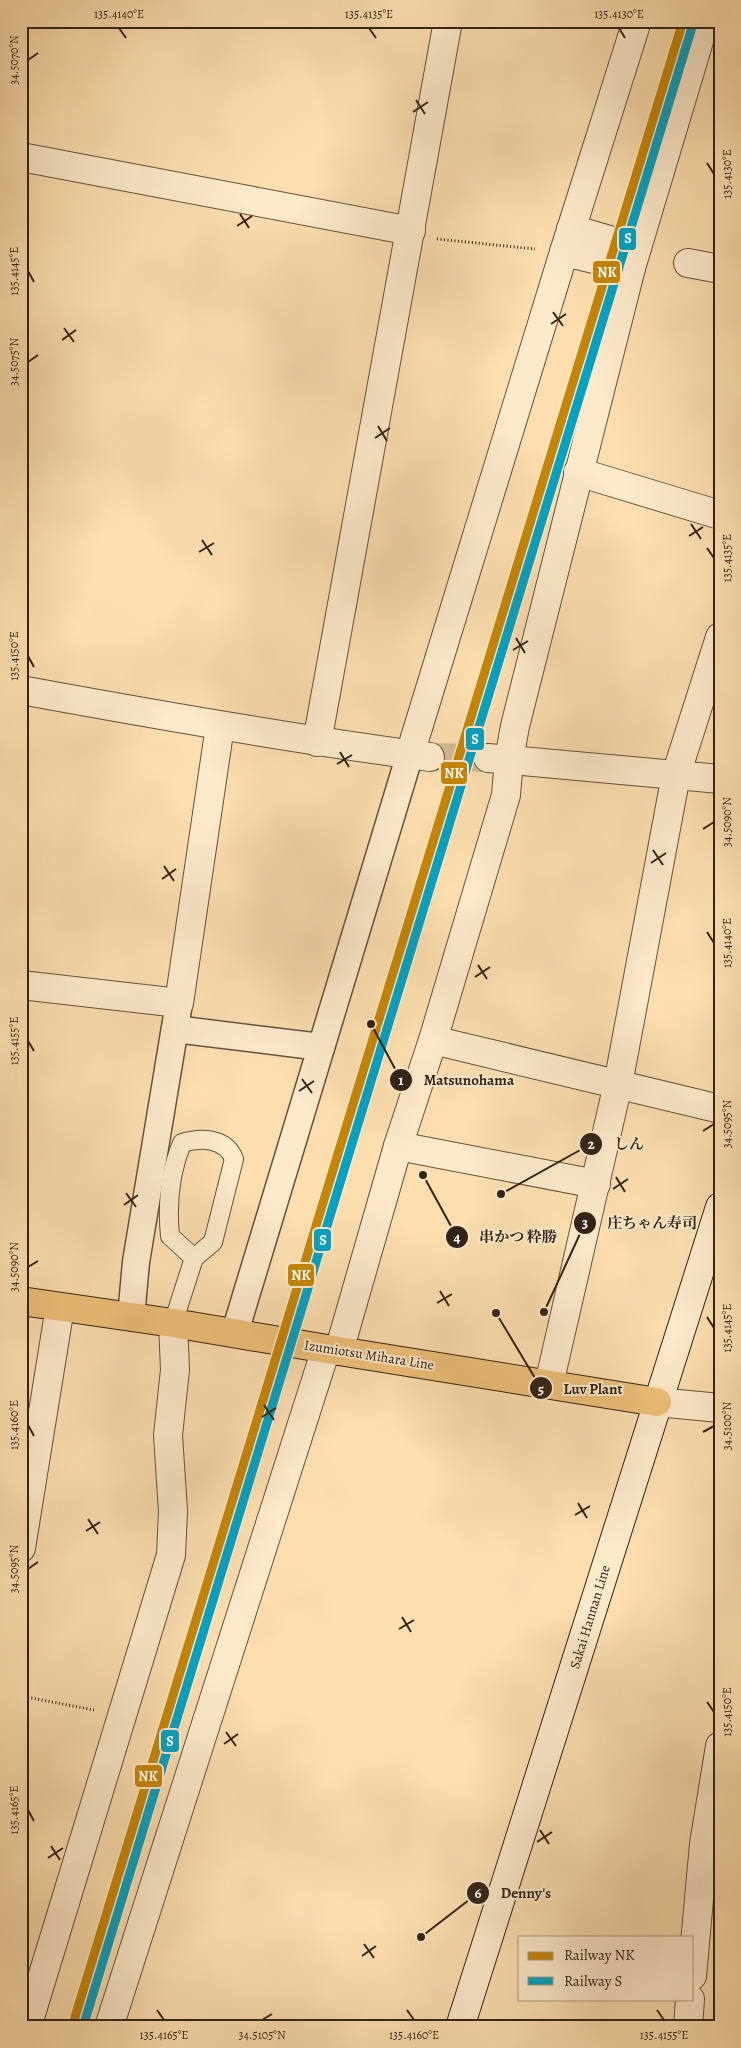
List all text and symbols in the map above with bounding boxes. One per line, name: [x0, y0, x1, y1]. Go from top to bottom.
text: 135.4140°E: [94, 6, 144, 22]
text: 135.4135°E: [345, 6, 393, 22]
text: 135.4130°E: [594, 6, 644, 22]
text: 34.5070°N: [6, 35, 22, 85]
text: 135.4130°E: [719, 149, 735, 199]
line badge: S: [618, 227, 637, 251]
text: S: [624, 229, 632, 248]
text: 135.4145°E: [6, 247, 22, 295]
line badge: NK: [592, 260, 621, 284]
text: NK: [597, 263, 617, 282]
text: 34.5075°N: [6, 338, 22, 386]
text: 135.4135°E: [719, 534, 735, 582]
text: 135.4150°E: [6, 631, 22, 681]
line badge: S: [465, 727, 485, 751]
text: S: [471, 730, 479, 749]
line badge: NK: [440, 761, 468, 785]
text: NK: [444, 764, 464, 783]
text: 34.5090°N: [719, 797, 735, 847]
text: 135.4140°E: [719, 918, 735, 968]
text: 135.4155°E: [6, 1017, 22, 1065]
callout: Matsunohama: [389, 1065, 524, 1095]
text: 1: [398, 1070, 404, 1090]
text: Matsunohama: [424, 1070, 515, 1090]
text: 34.5095°N: [719, 1099, 735, 1148]
callout: しん: [579, 1129, 654, 1159]
text: 2: [587, 1134, 595, 1154]
text: しん: [614, 1134, 644, 1154]
callout: 庄ちゃん寿司: [572, 1208, 707, 1238]
text: 3: [582, 1213, 588, 1233]
text: 庄ちゃん寿司: [607, 1213, 697, 1233]
callout: 串かつ 粋勝: [444, 1222, 567, 1252]
text: 4: [453, 1227, 461, 1247]
text: 串かつ 粋勝: [479, 1227, 557, 1247]
line badge: S: [313, 1228, 332, 1252]
text: S: [319, 1231, 327, 1250]
text: 34.5090°N: [6, 1242, 22, 1292]
line badge: NK: [287, 1263, 315, 1287]
text: NK: [291, 1266, 311, 1285]
text: 135.4145°E: [719, 1304, 735, 1352]
street label: Izumiotsu Mihara Line: [303, 1335, 435, 1375]
callout: Luv Plant: [528, 1373, 632, 1403]
text: 5: [538, 1379, 544, 1399]
text: Luv Plant: [564, 1379, 623, 1399]
text: 135.4160°E: [6, 1400, 22, 1450]
text: 34.5100°N: [719, 1401, 735, 1450]
text: 34.5095°N: [6, 1544, 22, 1593]
street label: Sakai Hannan Line: [565, 1563, 615, 1671]
text: 135.4150°E: [719, 1687, 735, 1737]
line badge: S: [160, 1729, 180, 1753]
text: S: [166, 1732, 174, 1751]
line badge: NK: [134, 1764, 163, 1788]
text: NK: [138, 1767, 158, 1786]
text: 135.4165°E: [6, 1786, 22, 1834]
callout: Denny's: [465, 1878, 561, 1908]
text: 6: [474, 1883, 482, 1903]
text: Denny's: [501, 1883, 551, 1903]
legend: [518, 1936, 694, 2000]
text: Railway NK: [564, 1945, 635, 1965]
text: Railway S: [564, 1971, 622, 1991]
text: 135.4165°E: [140, 2027, 188, 2043]
text: 34.5105°N: [238, 2027, 286, 2043]
text: 135.4160°E: [389, 2027, 439, 2043]
text: 135.4155°E: [640, 2027, 688, 2043]

